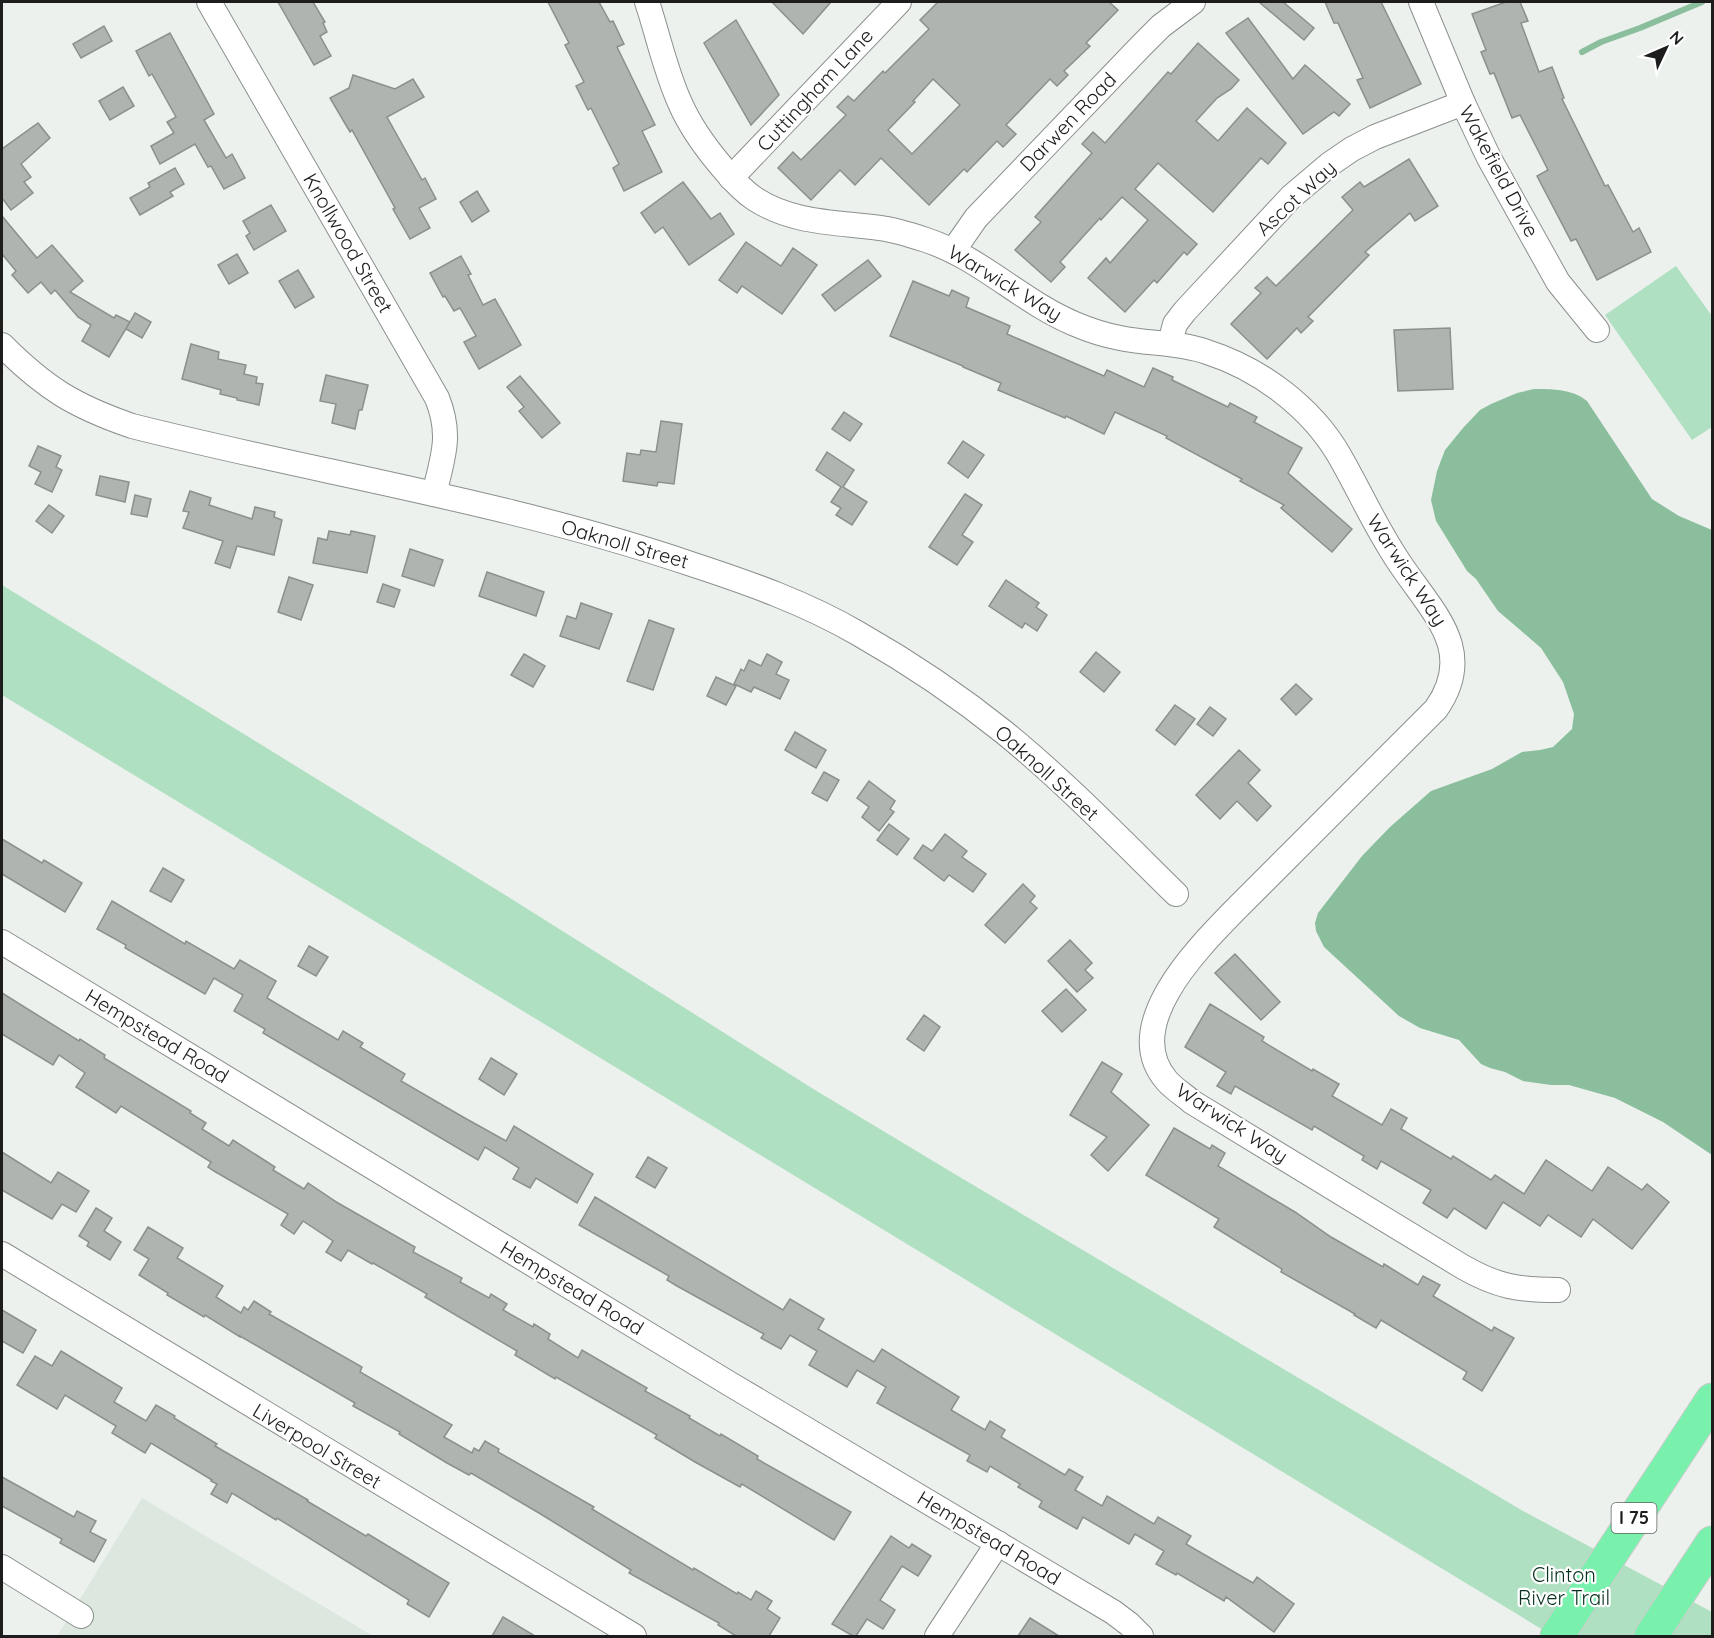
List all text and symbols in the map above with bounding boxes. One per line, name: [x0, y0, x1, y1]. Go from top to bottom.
north arrow: [1636, 18, 1696, 78]
street label: Cuttingham Lane: [751, 23, 878, 156]
text: N: [1666, 26, 1688, 49]
street label: Darwen Road: [1014, 67, 1121, 176]
street label: Wakefield Drive: [1454, 101, 1545, 241]
street label: Ascot Way: [1251, 155, 1341, 241]
street label: Knollwood Street: [298, 168, 399, 317]
street label: Warwick Way: [944, 239, 1067, 326]
street label: Warwick Way: [1362, 509, 1453, 630]
street label: Oaknoll Street: [559, 513, 692, 574]
street label: Oaknoll Street: [990, 719, 1105, 826]
street label: Hempstead Road: [81, 983, 233, 1088]
street label: Warwick Way: [1172, 1077, 1293, 1168]
street label: Hempstead Road: [496, 1235, 648, 1340]
street label: Liverpool Street: [249, 1397, 386, 1494]
street label: Hempstead Road: [913, 1485, 1065, 1590]
road number: I 75: [1612, 1503, 1656, 1533]
park label: Clinton River Trail: [1518, 1562, 1610, 1610]

